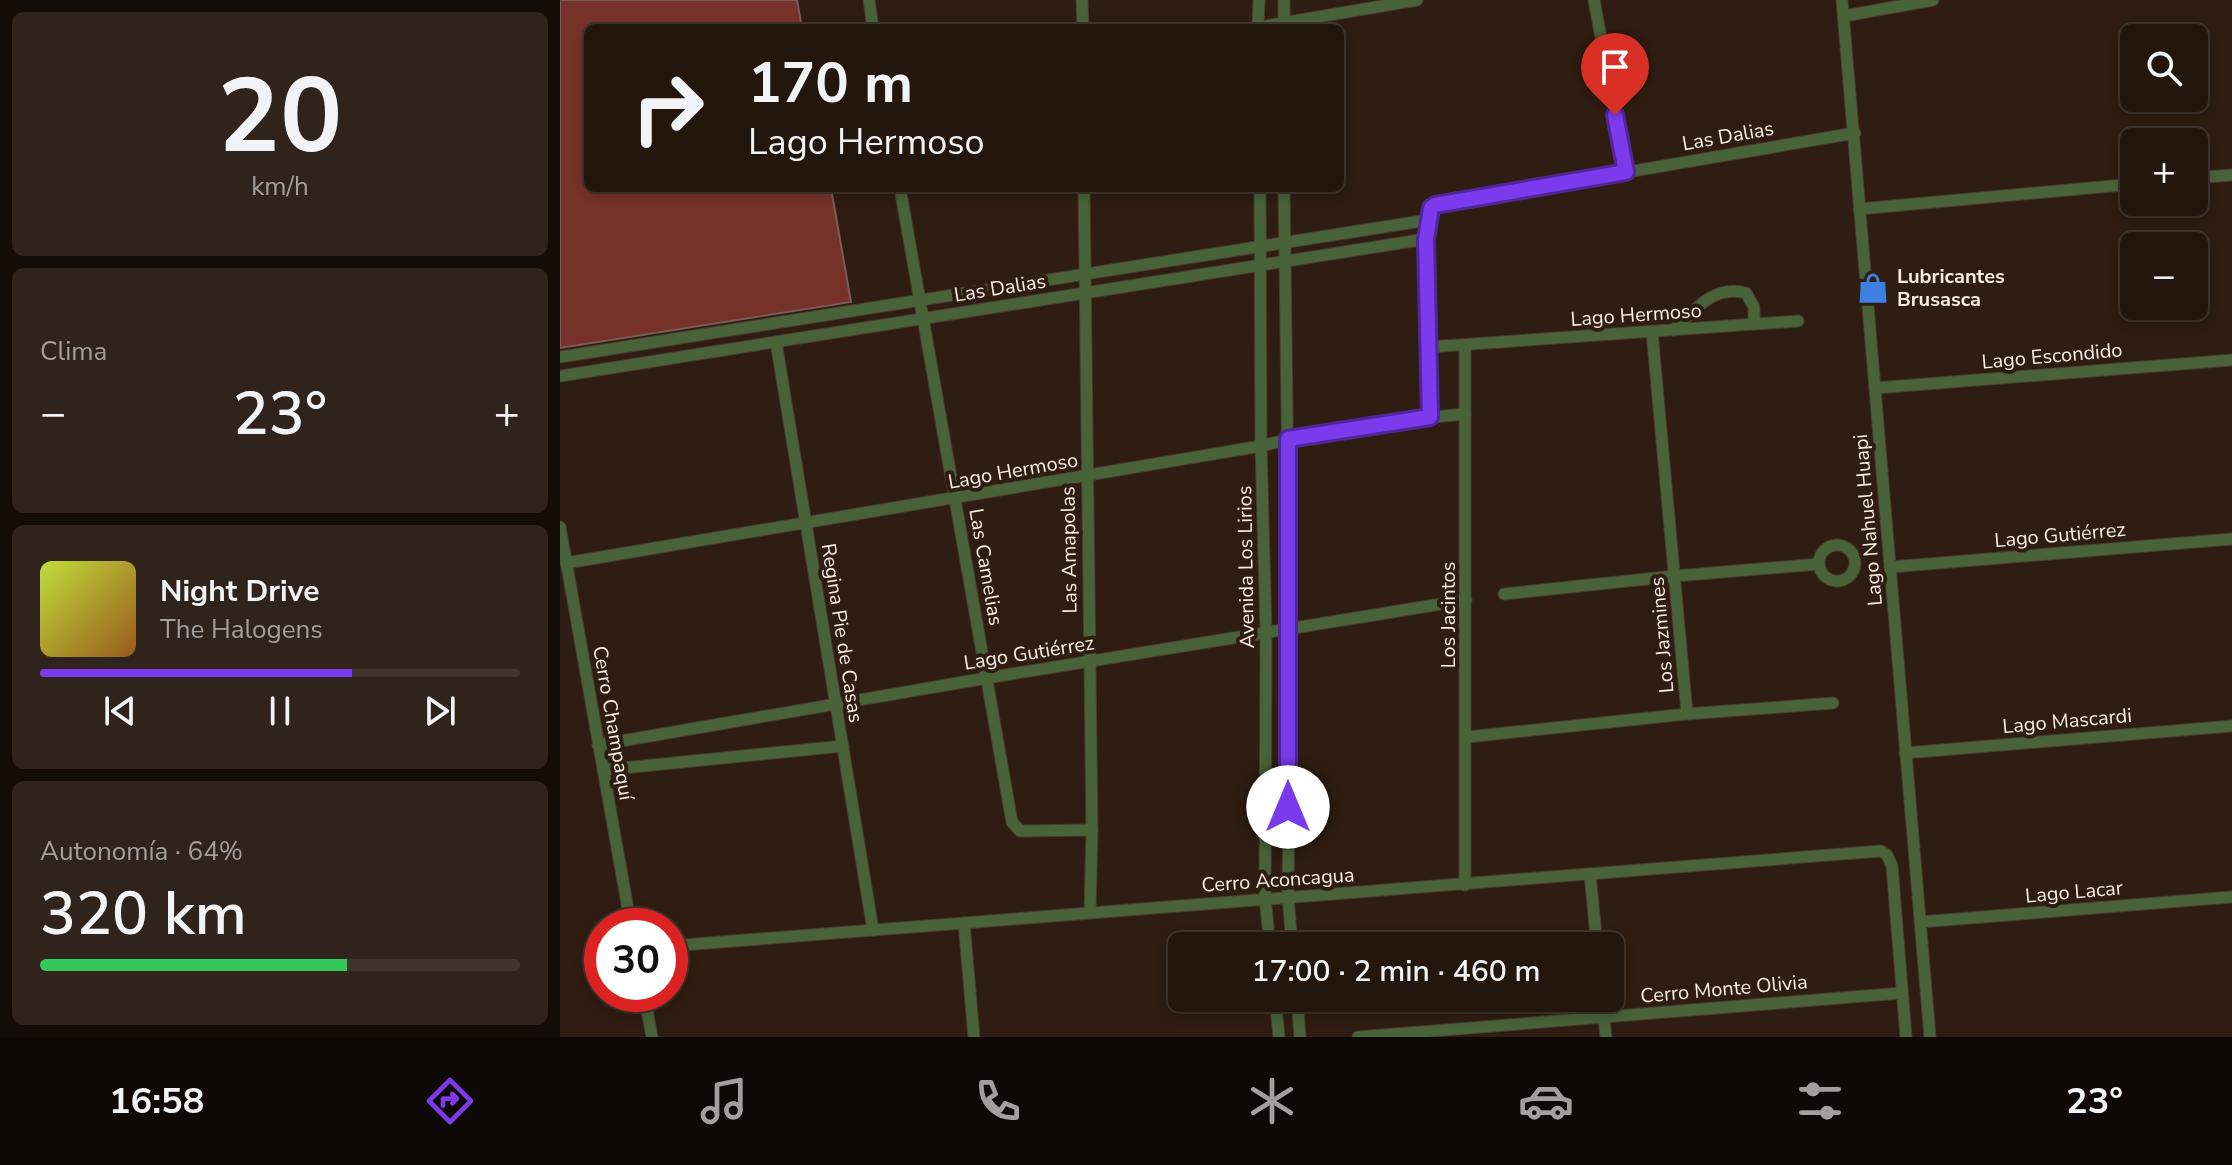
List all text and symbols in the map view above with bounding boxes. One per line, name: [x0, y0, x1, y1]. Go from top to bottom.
map controls: [2120, 24, 2208, 320]
button: search: [2120, 24, 2208, 112]
pin: [1581, 33, 1649, 115]
text: 170 m: [748, 45, 913, 122]
icon: arrive: [1593, 45, 1637, 89]
text: 20: [218, 46, 342, 188]
icon: right: [616, 56, 720, 160]
street label: Las Dalias: [1680, 115, 1776, 157]
text: Lago Hermoso: [748, 118, 985, 167]
button: +: [2120, 128, 2208, 216]
text: km/h: [251, 169, 309, 204]
button: −: [2120, 232, 2208, 320]
place label: Lubricantes Brusasca: [1897, 263, 2005, 313]
street label: Las Dalias: [952, 267, 1048, 309]
shop icon: Lubricantes Brusasca: [1856, 271, 1890, 305]
street label: Lago Hermoso: [1569, 297, 1703, 333]
text: Clima: [40, 334, 107, 369]
street label: Lago Escondido: [1980, 336, 2124, 376]
text: 23°: [233, 373, 327, 455]
text: −: [40, 384, 66, 444]
text: +: [494, 384, 520, 444]
street label: Lago Nahuel Huapi: [1847, 433, 1889, 607]
street label: Lago Hermoso: [946, 446, 1080, 496]
street label: Avenida Los Lirios: [1231, 485, 1261, 649]
street label: Las Amapolas: [1054, 486, 1084, 614]
street label: Las Camelias: [962, 506, 1010, 628]
street label: Lago Gutiérrez: [1993, 516, 2127, 554]
street label: Regina Pie de Casas: [814, 541, 870, 725]
street label: Los Jacintos: [1435, 562, 1462, 668]
text: Night Drive: [160, 571, 319, 612]
street label: Los Jazmines: [1643, 576, 1681, 694]
text: The Halogens: [160, 612, 323, 647]
street label: Lago Gutiérrez: [962, 629, 1096, 677]
street label: Cerro Champaquí: [586, 644, 640, 804]
icon: previous: [98, 689, 142, 733]
icon: pause: [258, 689, 302, 733]
icon: next: [418, 689, 462, 733]
street label: Lago Mascardi: [2001, 702, 2133, 740]
position arrow: [1246, 765, 1330, 849]
text: Autonomía · 64%: [40, 834, 243, 869]
street label: Cerro Aconcagua: [1201, 861, 1355, 899]
text: 320 km: [40, 873, 247, 955]
street label: Lago Lacar: [2024, 874, 2124, 910]
speed limit sign: 30: [584, 908, 688, 1012]
text: 17:00 · 2 min · 460 m: [1251, 951, 1541, 992]
street label: Cerro Monte Olivia: [1639, 968, 1809, 1010]
icon: directions: [422, 1073, 478, 1129]
icon: music: [696, 1073, 752, 1129]
icon: phone: [970, 1073, 1026, 1129]
icon: climate: [1244, 1073, 1300, 1129]
icon: car: [1518, 1073, 1574, 1129]
icon: filters: [1792, 1073, 1848, 1129]
text: 16:58: [109, 1077, 204, 1126]
text: 23°: [2066, 1077, 2123, 1126]

